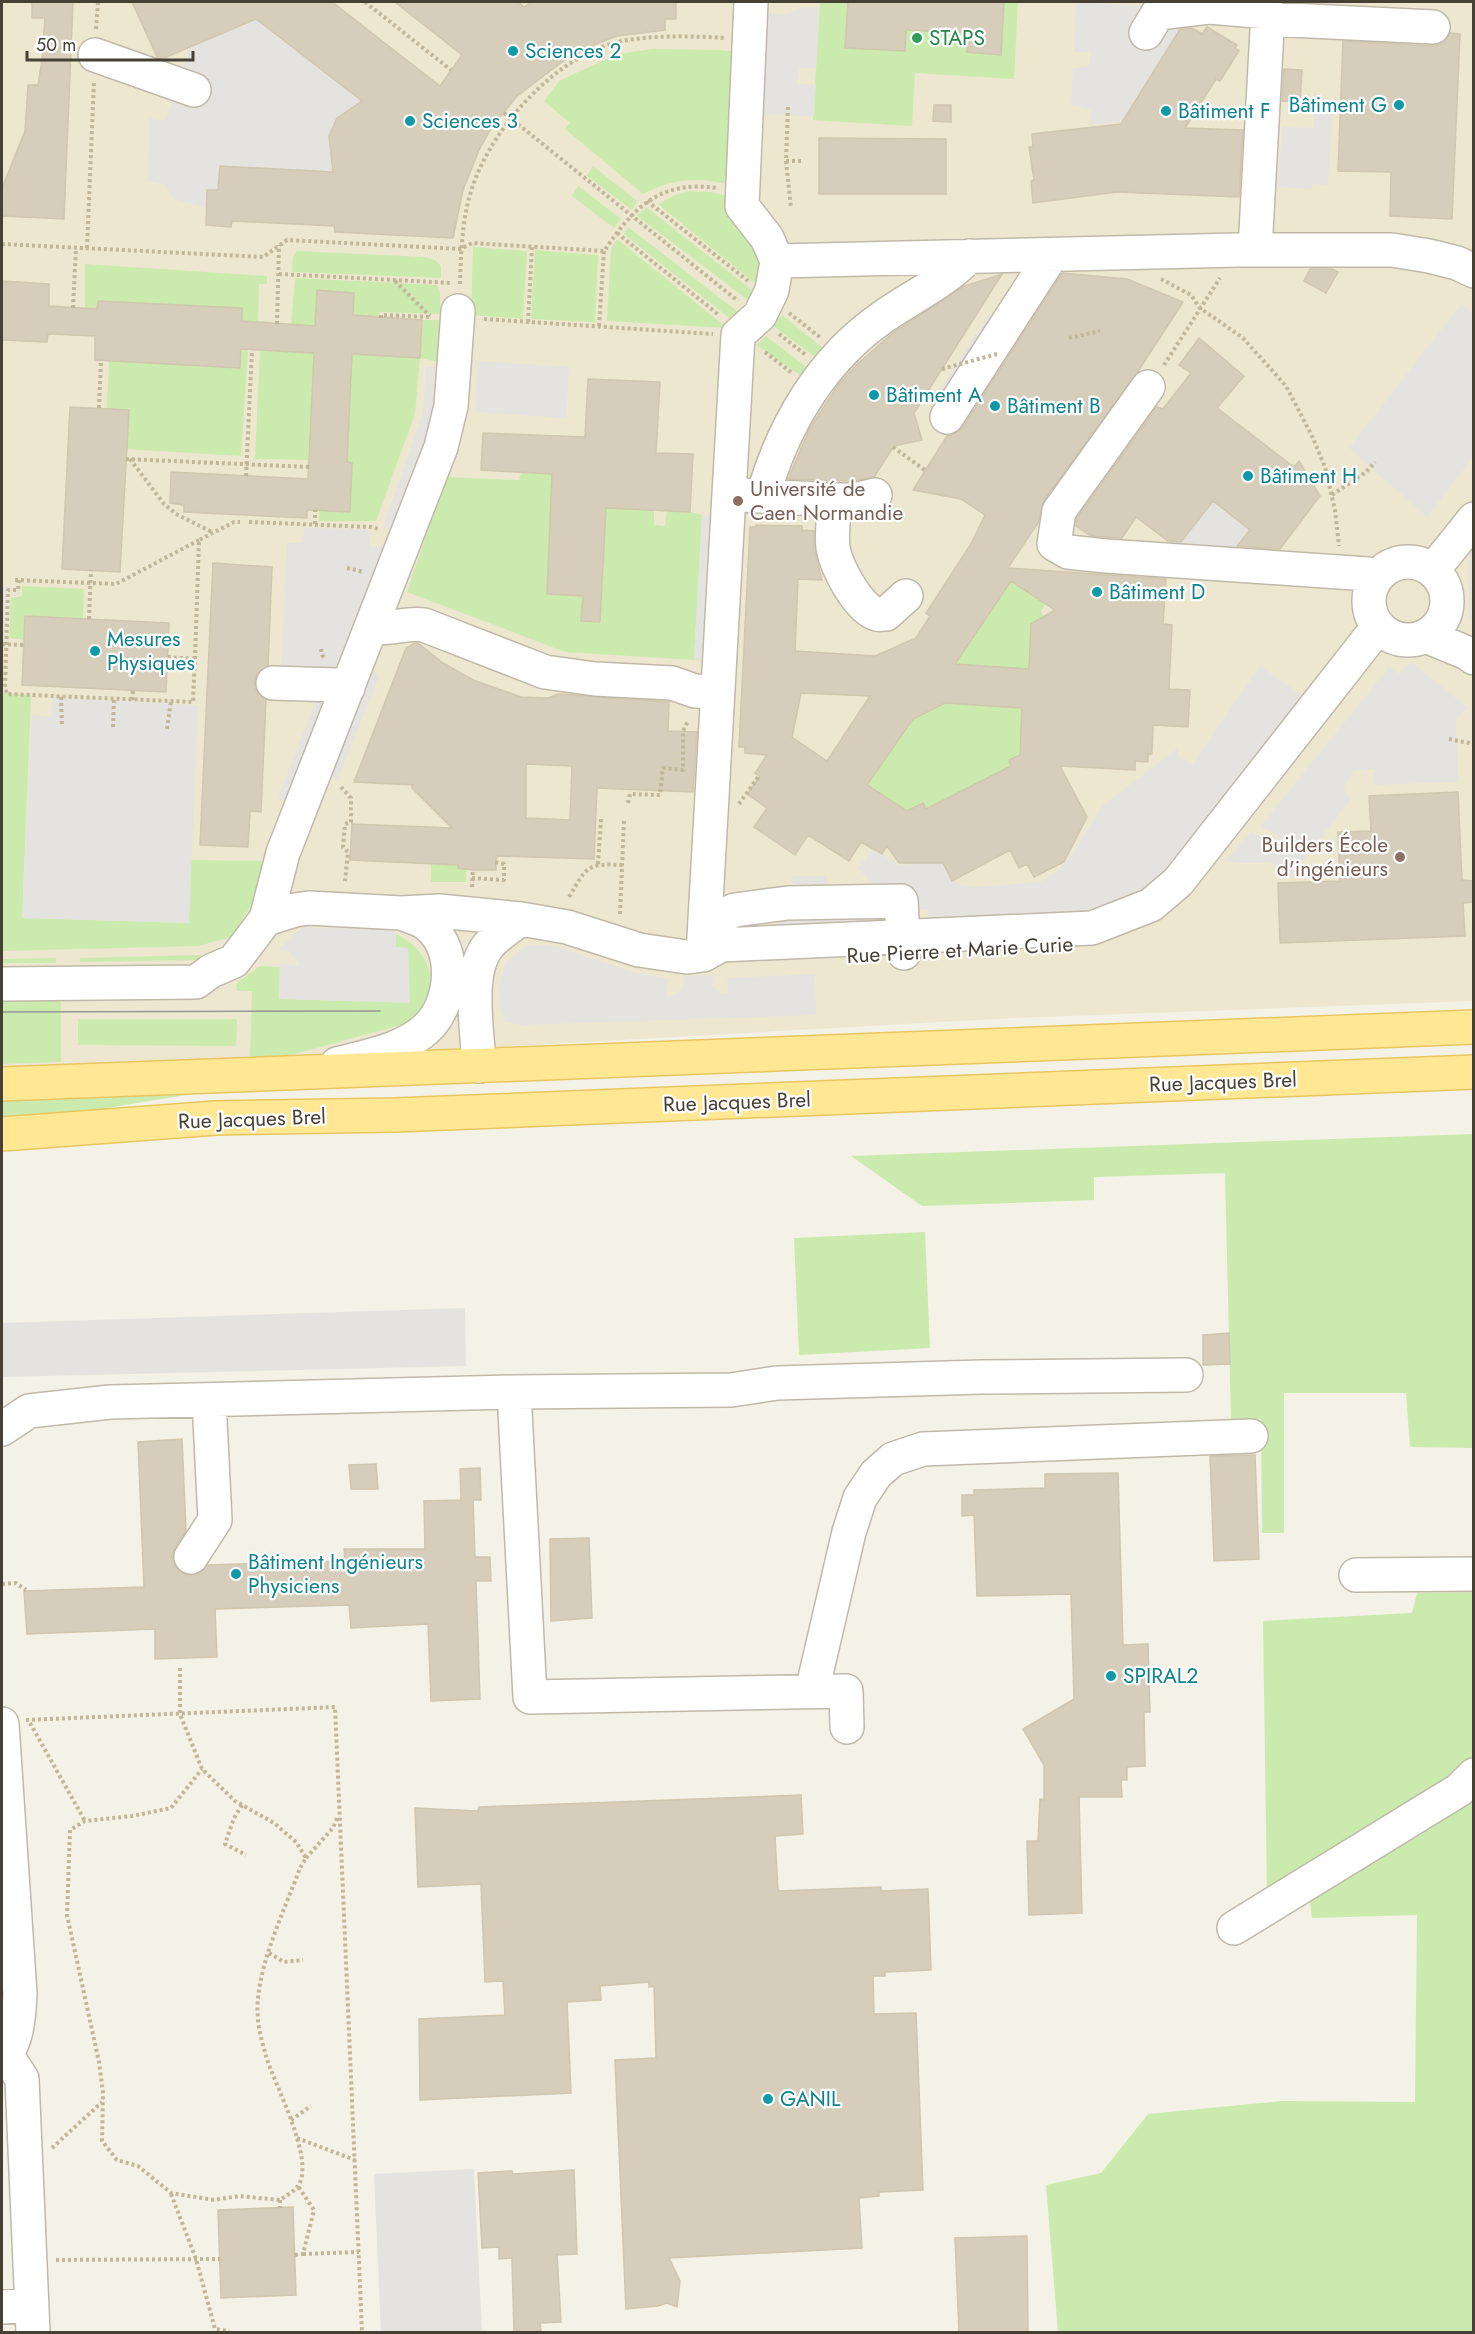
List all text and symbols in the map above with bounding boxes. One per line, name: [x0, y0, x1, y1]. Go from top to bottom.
place label: STAPS: [929, 23, 985, 53]
scale bar: [27, 24, 194, 62]
marker: STAPS: [910, 31, 924, 45]
text: 50 m: [36, 32, 76, 58]
place label: Sciences 2: [525, 36, 621, 66]
marker: Sciences 2: [506, 44, 520, 58]
place label: Bâtiment G: [1289, 90, 1387, 120]
place label: Bâtiment F: [1178, 96, 1270, 126]
marker: Bâtiment G: [1392, 98, 1406, 112]
marker: Bâtiment F: [1159, 104, 1173, 118]
place label: Sciences 3: [422, 106, 518, 136]
marker: Sciences 3: [403, 114, 417, 128]
place label: Bâtiment A: [886, 380, 982, 410]
marker: Bâtiment A: [867, 388, 881, 402]
place label: Bâtiment B: [1007, 391, 1101, 421]
marker: Bâtiment B: [988, 399, 1002, 413]
place label: Bâtiment H: [1260, 461, 1357, 491]
marker: Bâtiment H: [1241, 469, 1255, 483]
place label: Université de Caen Normandie: [750, 474, 904, 528]
marker: Université de Caen Normandie: [731, 494, 745, 508]
place label: Bâtiment D: [1109, 577, 1205, 607]
marker: Bâtiment D: [1090, 585, 1104, 599]
place label: Mesures Physiques: [107, 624, 195, 678]
marker: Mesures Physiques: [88, 644, 102, 658]
place label: Builders École d'ingénieurs: [1262, 830, 1388, 884]
marker: Builders École d'ingénieurs: [1393, 850, 1407, 864]
street label: Rue Pierre et Marie Curie: [846, 929, 1074, 971]
street label: Rue Jacques Brel: [1149, 1064, 1297, 1100]
street label: Rue Jacques Brel: [663, 1084, 811, 1120]
street label: Rue Jacques Brel: [178, 1101, 326, 1137]
place label: Bâtiment Ingénieurs Physiciens: [248, 1547, 423, 1601]
marker: Bâtiment Ingénieurs Physiciens: [229, 1567, 243, 1581]
place label: SPIRAL2: [1123, 1661, 1198, 1691]
marker: SPIRAL2: [1104, 1669, 1118, 1683]
place label: GANIL: [780, 2084, 841, 2114]
marker: GANIL: [761, 2092, 775, 2106]

